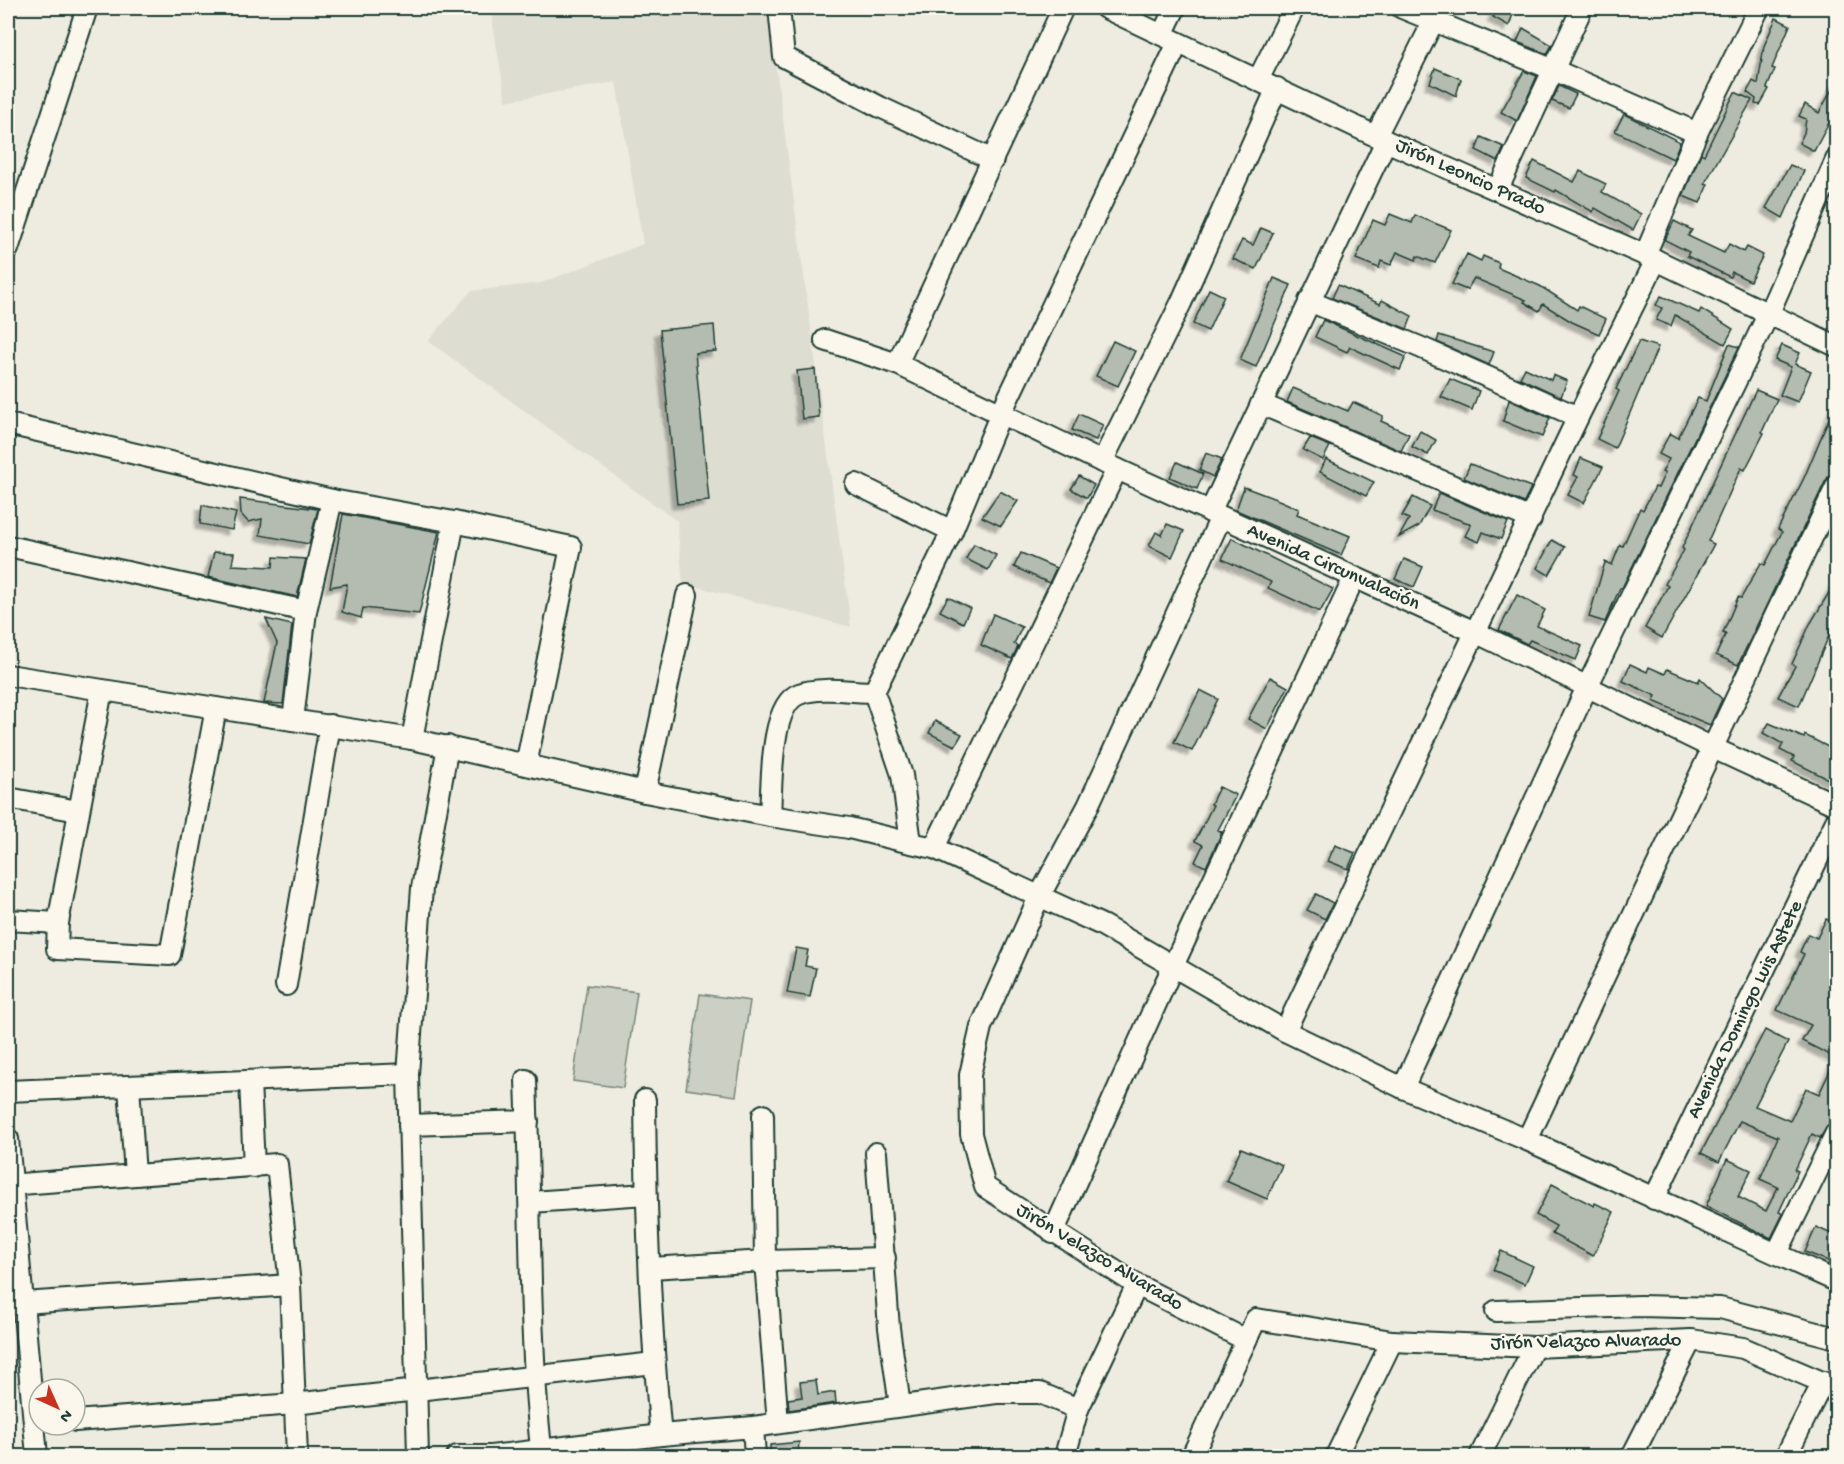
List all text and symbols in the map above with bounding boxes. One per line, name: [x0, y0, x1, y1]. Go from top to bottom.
street label: Jirón Leoncio Prado: [1391, 135, 1549, 221]
street label: Avenida Circunvalación: [1243, 520, 1423, 617]
street label: Avenida Domingo Luis Astete: [1683, 897, 1809, 1123]
street label: Jirón Velazco Alvarado: [1011, 1199, 1187, 1317]
street label: Jirón Velazco Alvarado: [1490, 1330, 1682, 1356]
north arrow: [27, 1377, 87, 1437]
text: N: [54, 1405, 76, 1426]

